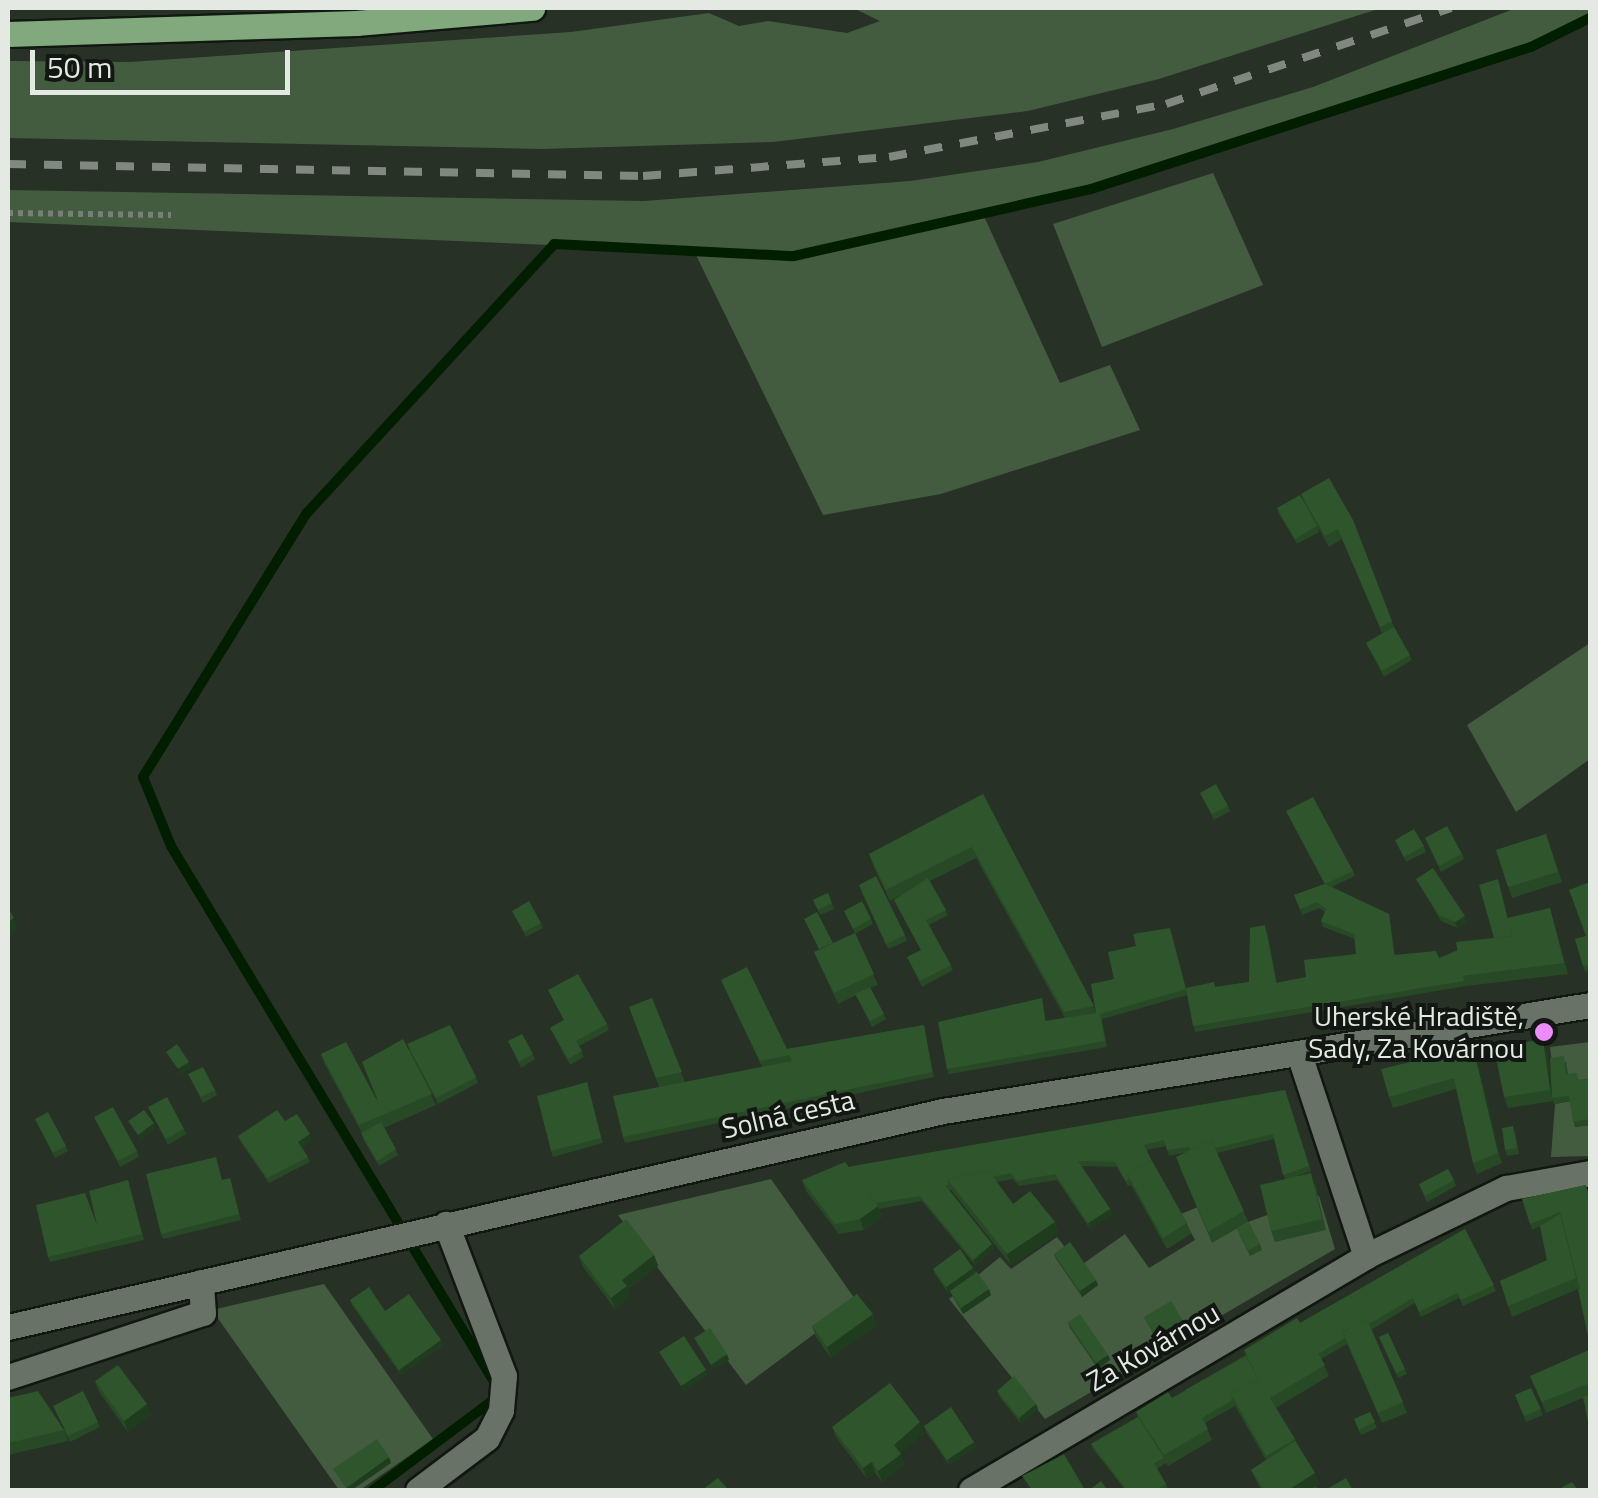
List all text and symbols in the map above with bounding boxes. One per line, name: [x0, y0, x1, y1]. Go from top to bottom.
scale bar: [35, 30, 295, 92]
text: 50 m: [47, 44, 112, 90]
place label: Uherské Hradiště, Sady, Za Kovárnou: [1308, 999, 1524, 1065]
marker: Uherské Hradiště, Sady, Za Kovárnou: [1533, 1021, 1555, 1043]
street label: Solná cesta: [719, 1082, 857, 1146]
street label: Za Kovárnou: [1081, 1296, 1225, 1398]

